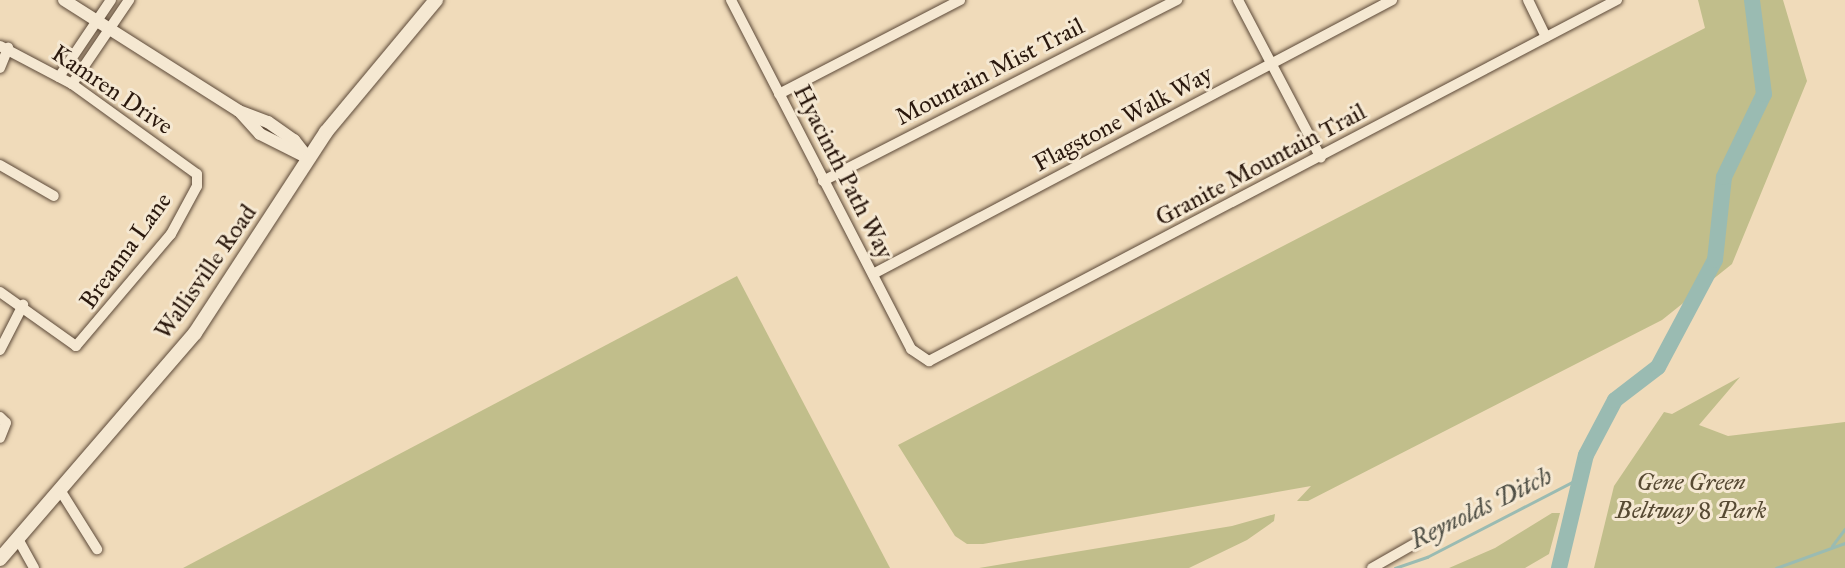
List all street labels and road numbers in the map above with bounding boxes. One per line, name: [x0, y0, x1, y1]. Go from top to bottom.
street label: Mountain Mist Trail: [891, 12, 1089, 132]
street label: Kamren Drive: [46, 39, 178, 141]
street label: Flagstone Walk Way: [1029, 60, 1217, 178]
street label: Hyacinth Path Way: [787, 80, 899, 264]
street label: Granite Mountain Trail: [1151, 97, 1371, 233]
street label: Breanna Lane: [74, 187, 178, 315]
street label: Wallisville Road: [149, 199, 263, 345]

